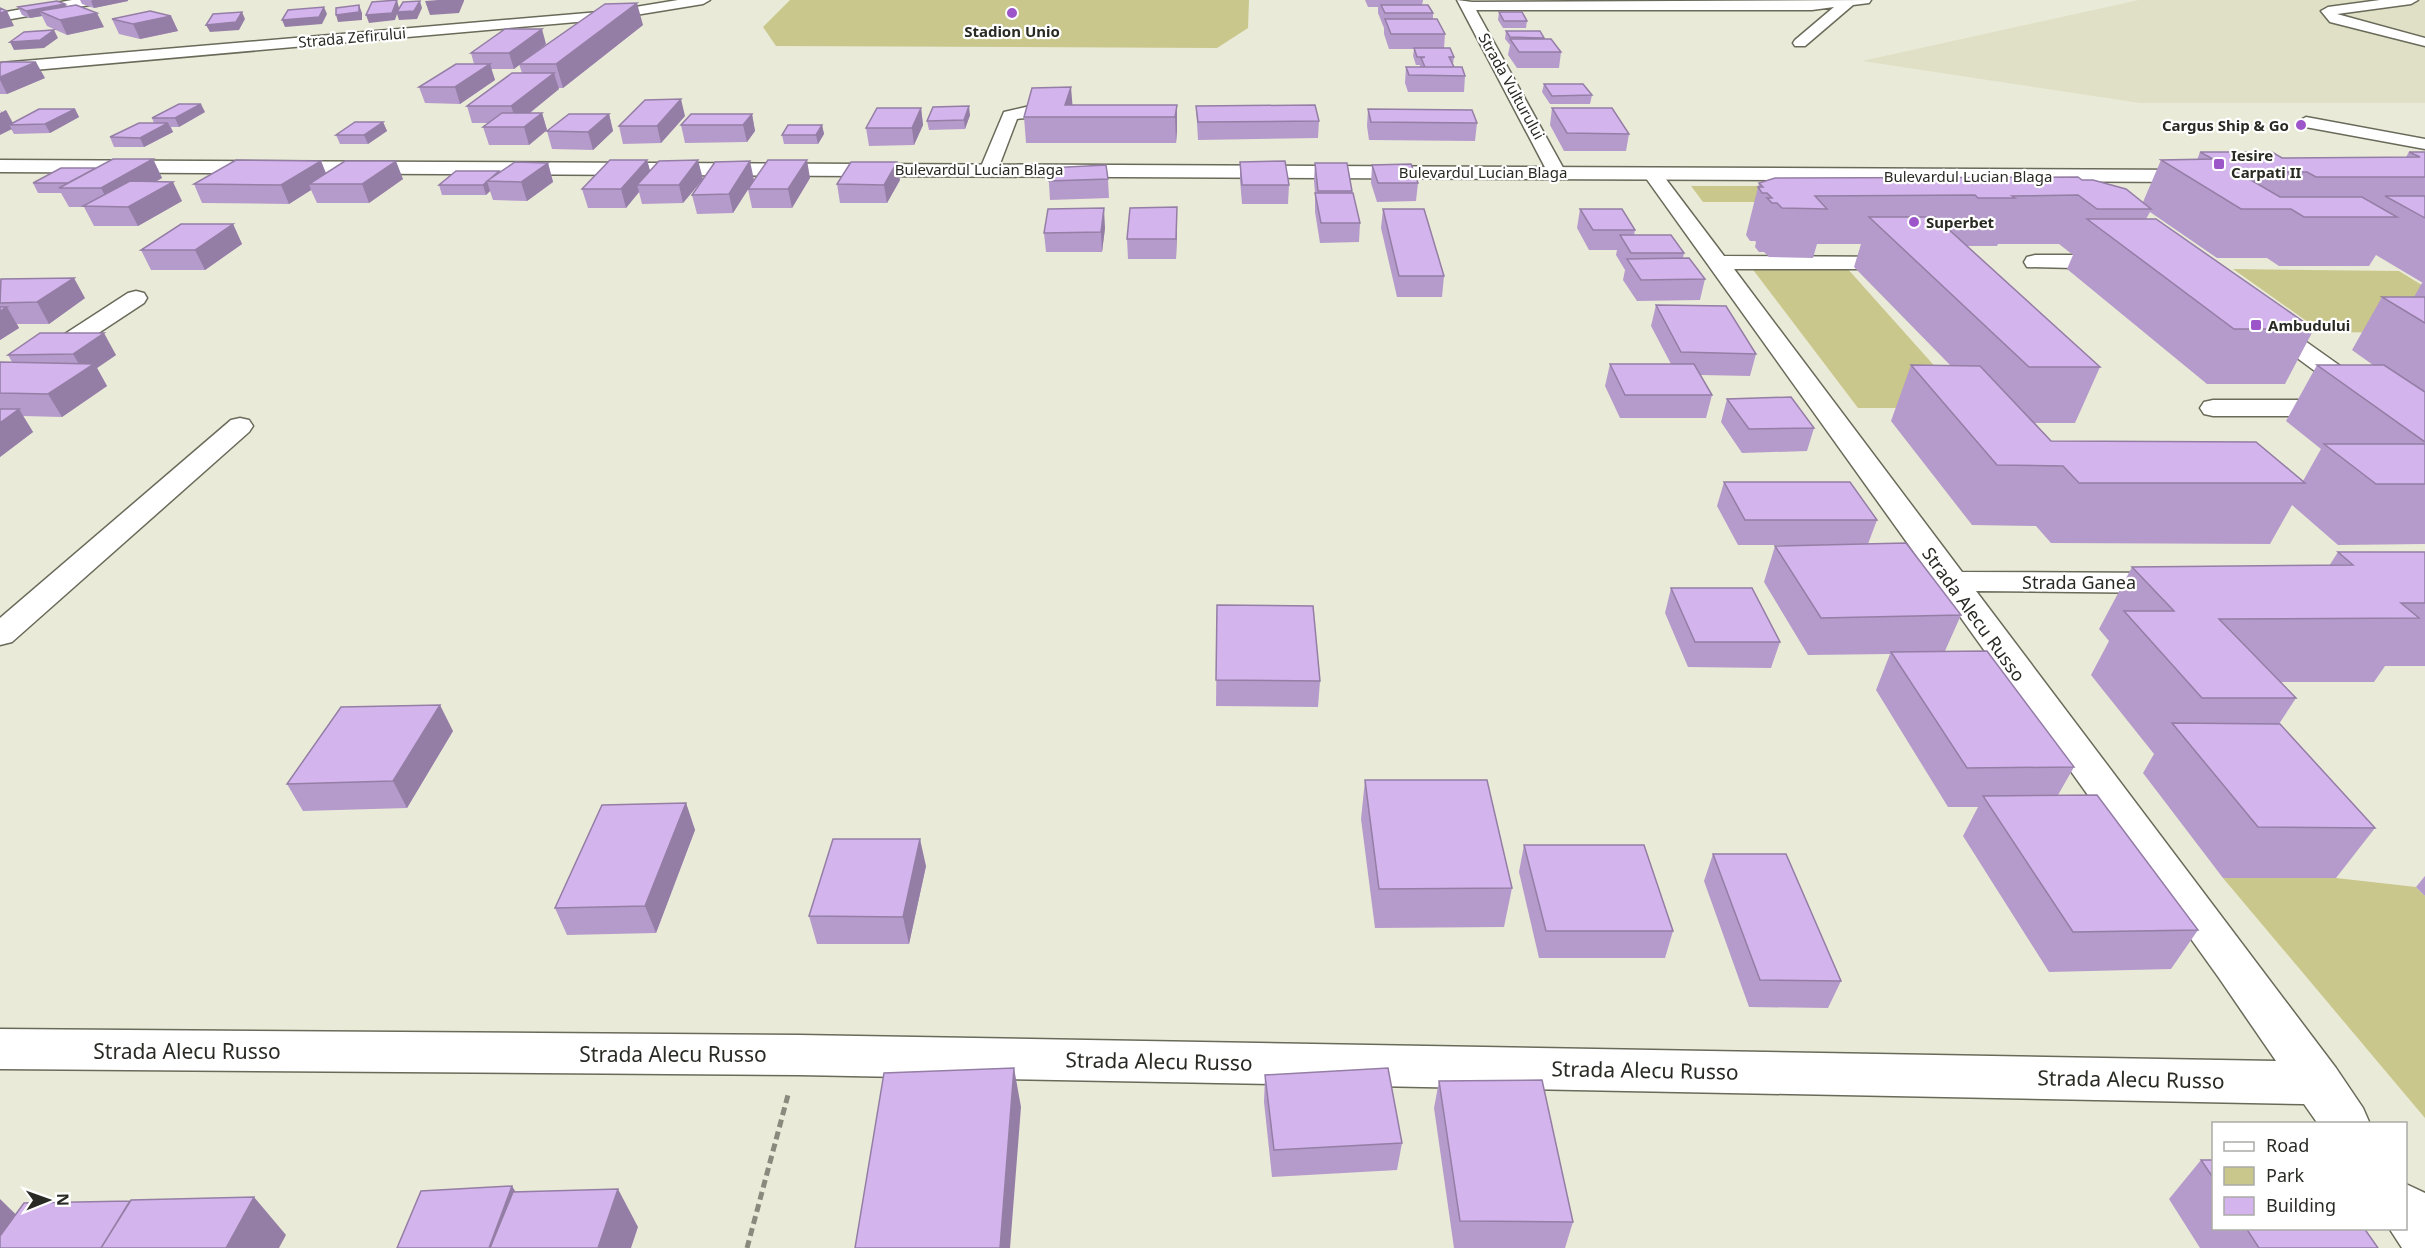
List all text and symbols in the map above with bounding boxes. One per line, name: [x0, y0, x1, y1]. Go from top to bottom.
marker: Stadion Unio: [1005, 6, 1019, 20]
place label: Stadion Unio: [964, 21, 1060, 41]
street label: Strada Zefirului: [297, 22, 407, 52]
street label: Strada Vulturului: [1474, 29, 1550, 143]
place label: Cargus Ship & Go: [2162, 115, 2289, 135]
marker: Cargus Ship & Go: [2294, 118, 2308, 132]
place label: Iesire Carpati II: [2231, 145, 2302, 182]
marker: Iesire Carpati II: [2212, 157, 2226, 171]
street label: Bulevardul Lucian Blaga: [895, 159, 1063, 179]
street label: Bulevardul Lucian Blaga: [1399, 162, 1567, 182]
street label: Bulevardul Lucian Blaga: [1884, 166, 2052, 186]
place label: Superbet: [1926, 212, 1995, 232]
marker: Superbet: [1907, 215, 1921, 229]
place label: Ambudului: [2268, 315, 2350, 335]
marker: Ambudului: [2249, 318, 2263, 332]
street label: Strada Alecu Russo: [1917, 542, 2031, 686]
street label: Strada Ganea: [2022, 570, 2136, 594]
street label: Strada Alecu Russo: [93, 1037, 281, 1065]
street label: Strada Alecu Russo: [579, 1040, 767, 1068]
street label: Strada Alecu Russo: [1065, 1045, 1253, 1077]
street label: Strada Alecu Russo: [1551, 1054, 1739, 1086]
street label: Strada Alecu Russo: [2037, 1063, 2225, 1095]
legend: [2212, 1122, 2407, 1230]
text: Road: [2266, 1133, 2309, 1157]
text: Park: [2266, 1163, 2304, 1187]
north arrow: [18, 1170, 78, 1230]
text: N: [52, 1193, 74, 1206]
text: Building: [2266, 1193, 2336, 1217]

